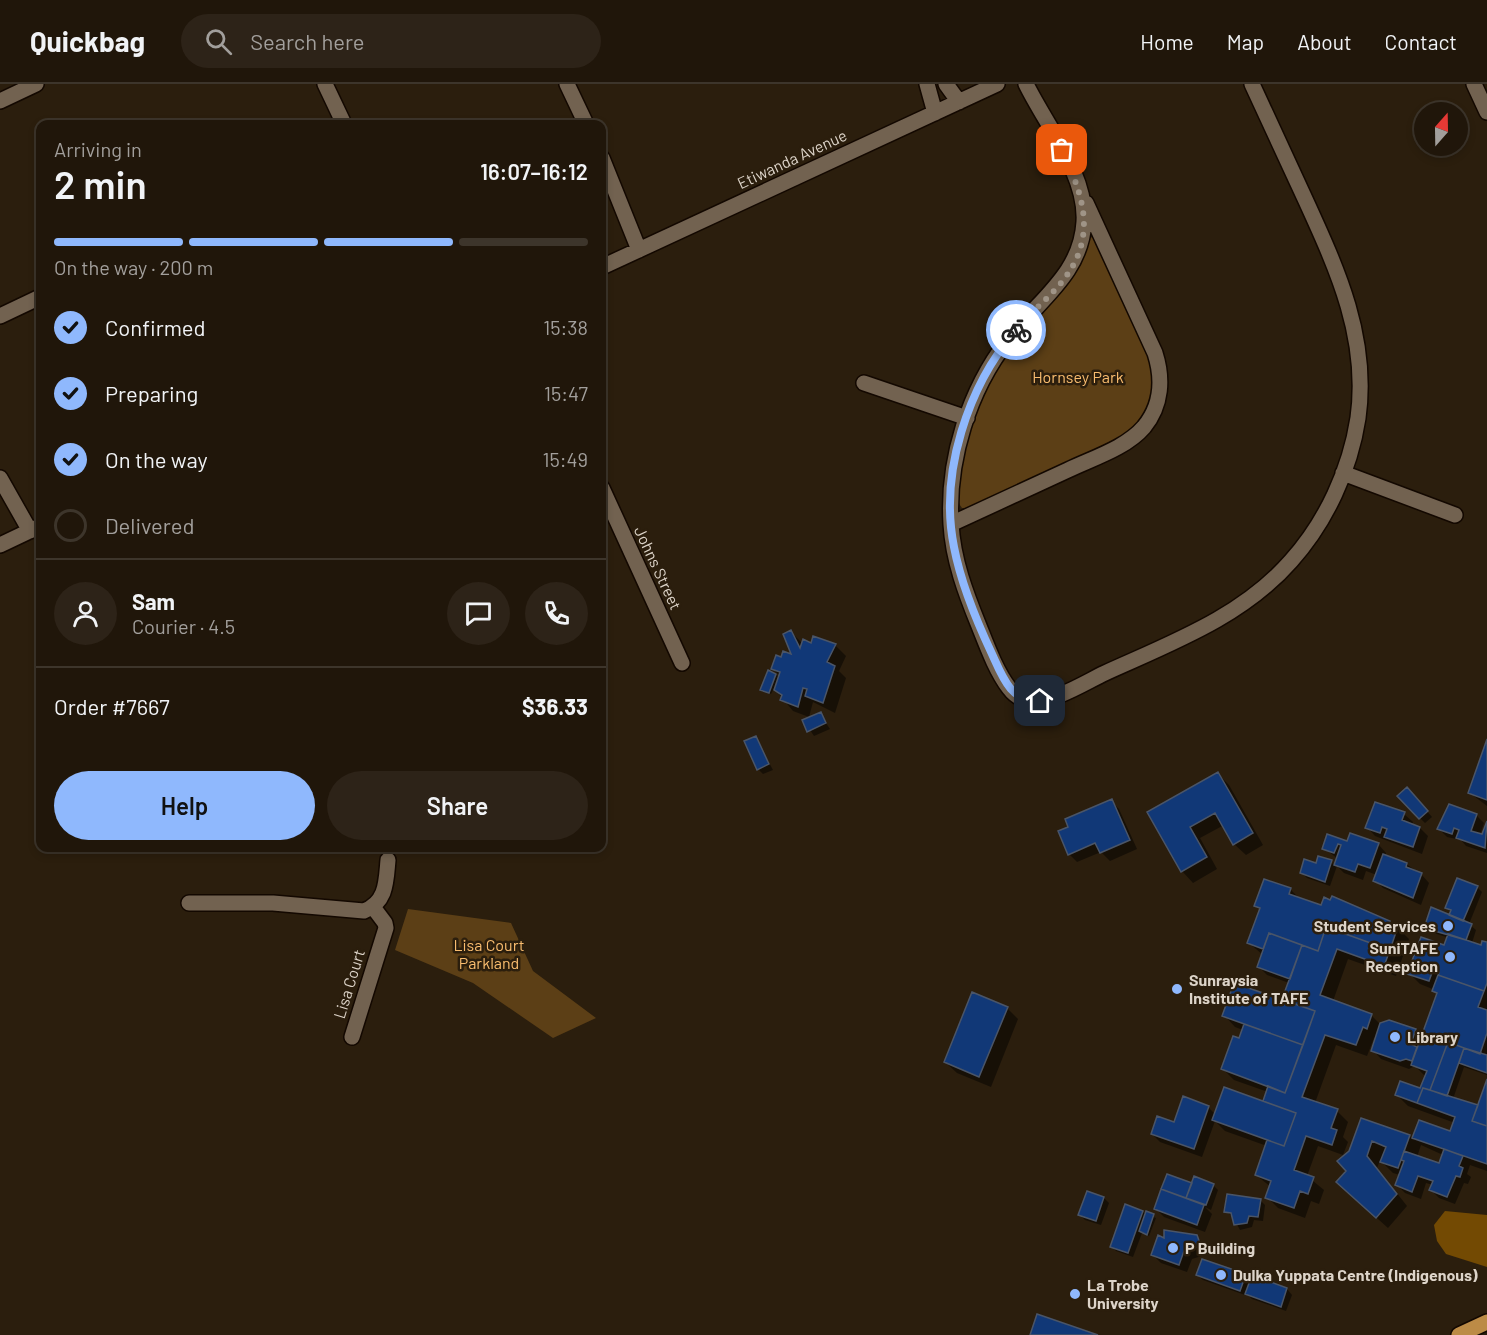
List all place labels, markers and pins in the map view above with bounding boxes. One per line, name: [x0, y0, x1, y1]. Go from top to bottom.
pin: [1036, 124, 1087, 175]
pin: [1014, 675, 1065, 726]
place label: Student Services: [1314, 916, 1436, 935]
marker: Student Services: [1441, 919, 1455, 933]
place label: SuniTAFE Reception: [1365, 938, 1438, 975]
marker: SuniTAFE Reception: [1443, 950, 1457, 964]
place label: Sunraysia Institute of TAFE: [1189, 970, 1308, 1007]
marker: Sunraysia Institute of TAFE: [1170, 982, 1184, 996]
place label: Library: [1407, 1027, 1458, 1046]
marker: Library: [1388, 1030, 1402, 1044]
place label: P Building: [1185, 1238, 1255, 1257]
marker: P Building: [1166, 1241, 1180, 1255]
place label: Dulka Yuppata Centre (Indigenous): [1233, 1265, 1478, 1284]
marker: Dulka Yuppata Centre (Indigenous): [1214, 1268, 1228, 1282]
place label: La Trobe University: [1087, 1275, 1159, 1312]
marker: La Trobe University: [1068, 1287, 1082, 1301]

